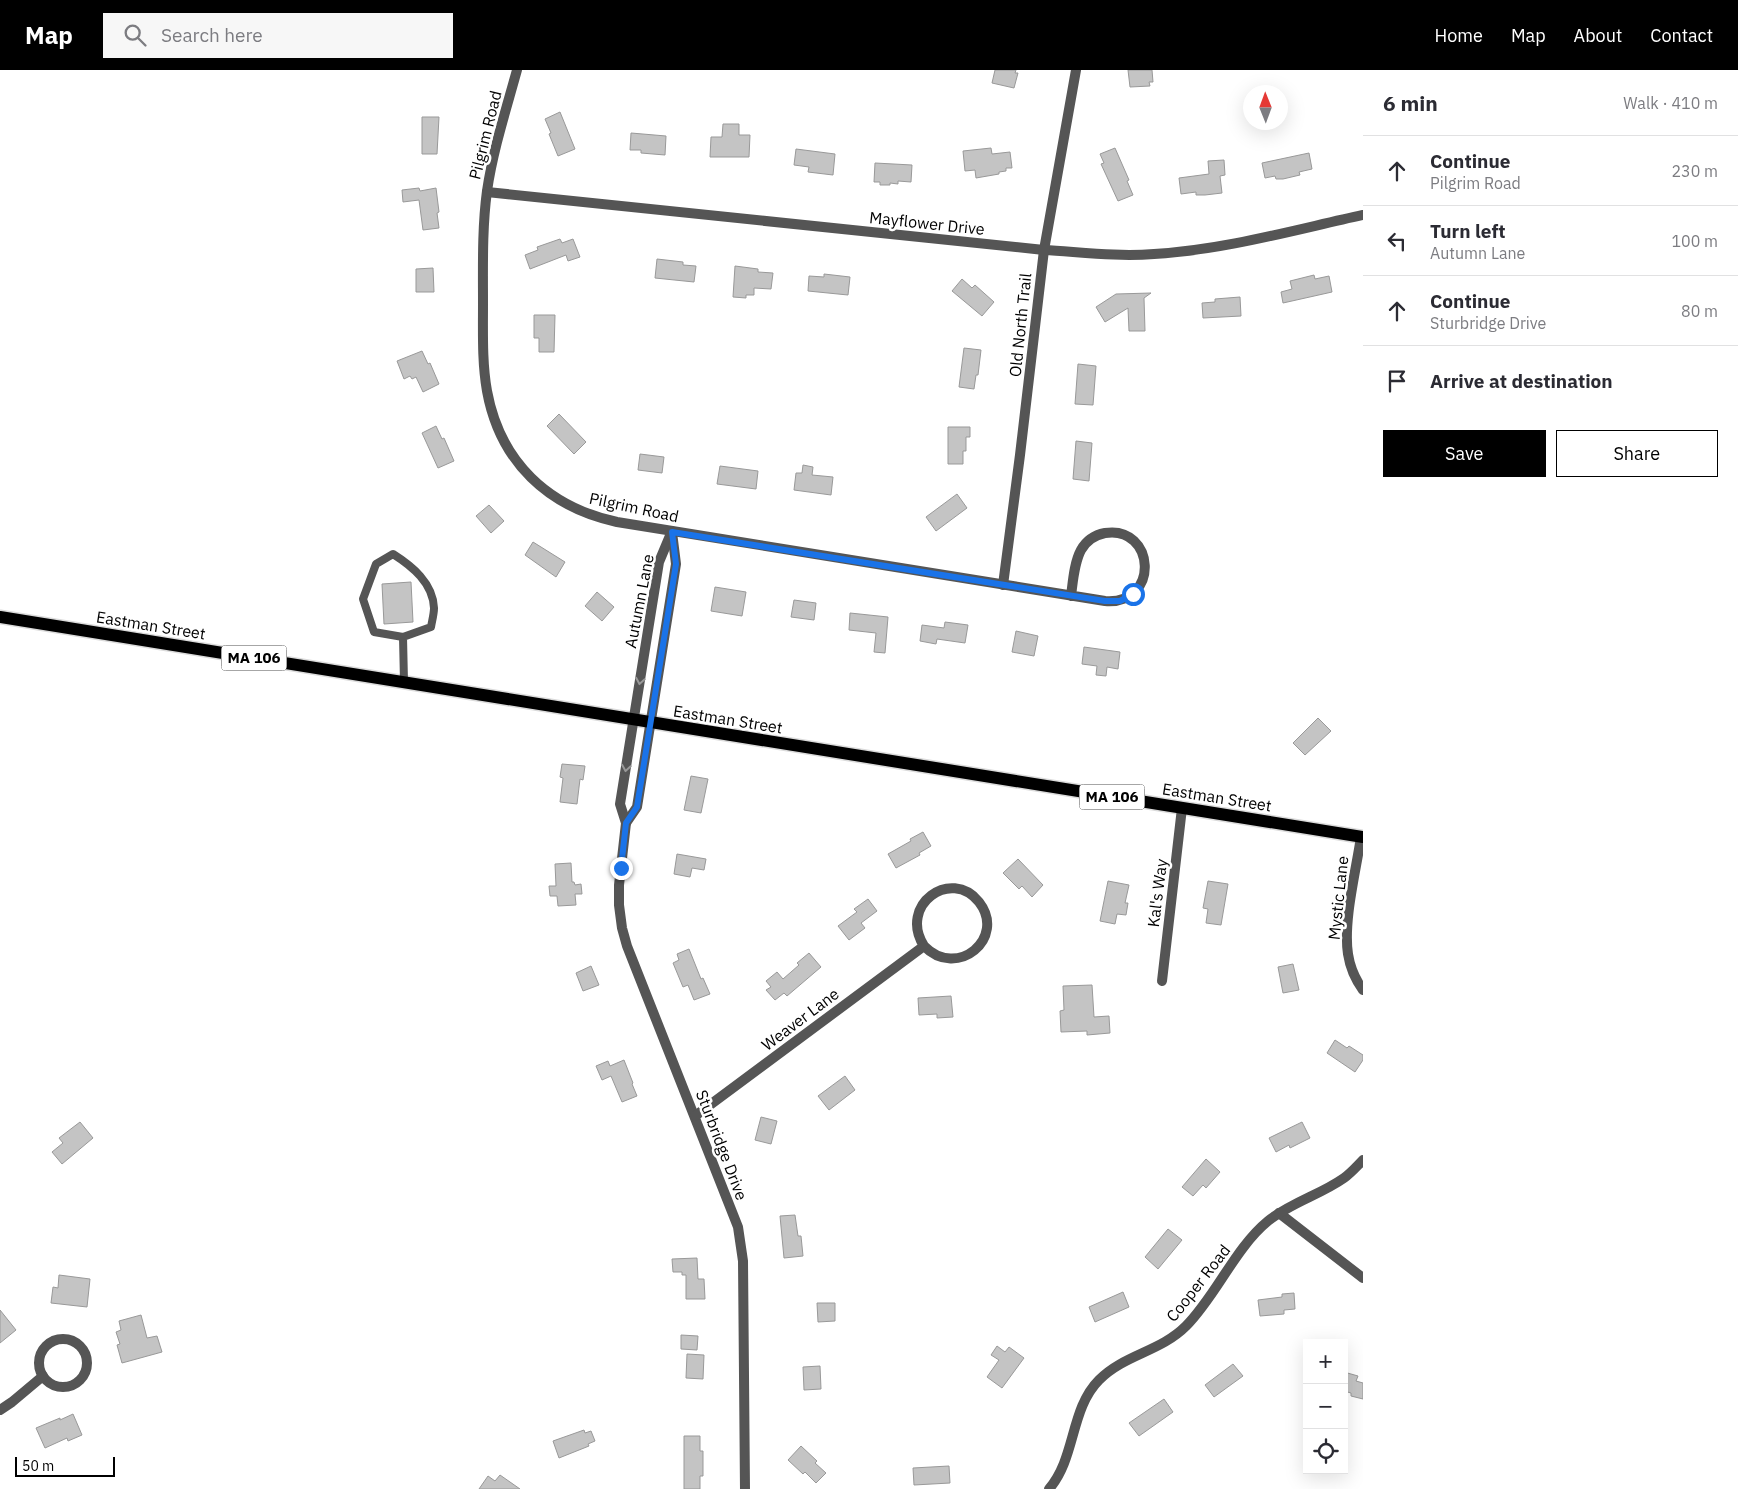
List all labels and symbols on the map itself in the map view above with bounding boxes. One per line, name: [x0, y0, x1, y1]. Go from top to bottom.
north arrow: [1243, 85, 1288, 130]
street label: Pilgrim Road: [464, 88, 506, 182]
street label: Mayflower Drive: [868, 207, 986, 239]
street label: Old North Trail: [1005, 272, 1035, 378]
street label: Pilgrim Road: [587, 488, 681, 526]
street label: Autumn Lane: [620, 552, 658, 650]
route start: [1122, 583, 1145, 606]
street label: Eastman Street: [95, 606, 207, 644]
road number: MA 106: [222, 646, 286, 670]
one-way arrow: [635, 676, 645, 685]
street label: Eastman Street: [672, 700, 784, 738]
one-way arrow: [621, 763, 631, 772]
street label: Eastman Street: [1161, 778, 1273, 816]
road number: MA 106: [1080, 784, 1144, 810]
street label: Mystic Lane: [1324, 855, 1352, 941]
route end: [610, 857, 633, 880]
street label: Kal's Way: [1143, 858, 1171, 928]
street label: Weaver Lane: [757, 983, 843, 1055]
street label: Sturbridge Drive: [692, 1087, 752, 1203]
street label: Cooper Road: [1162, 1240, 1234, 1326]
scale bar: [15, 1454, 115, 1477]

